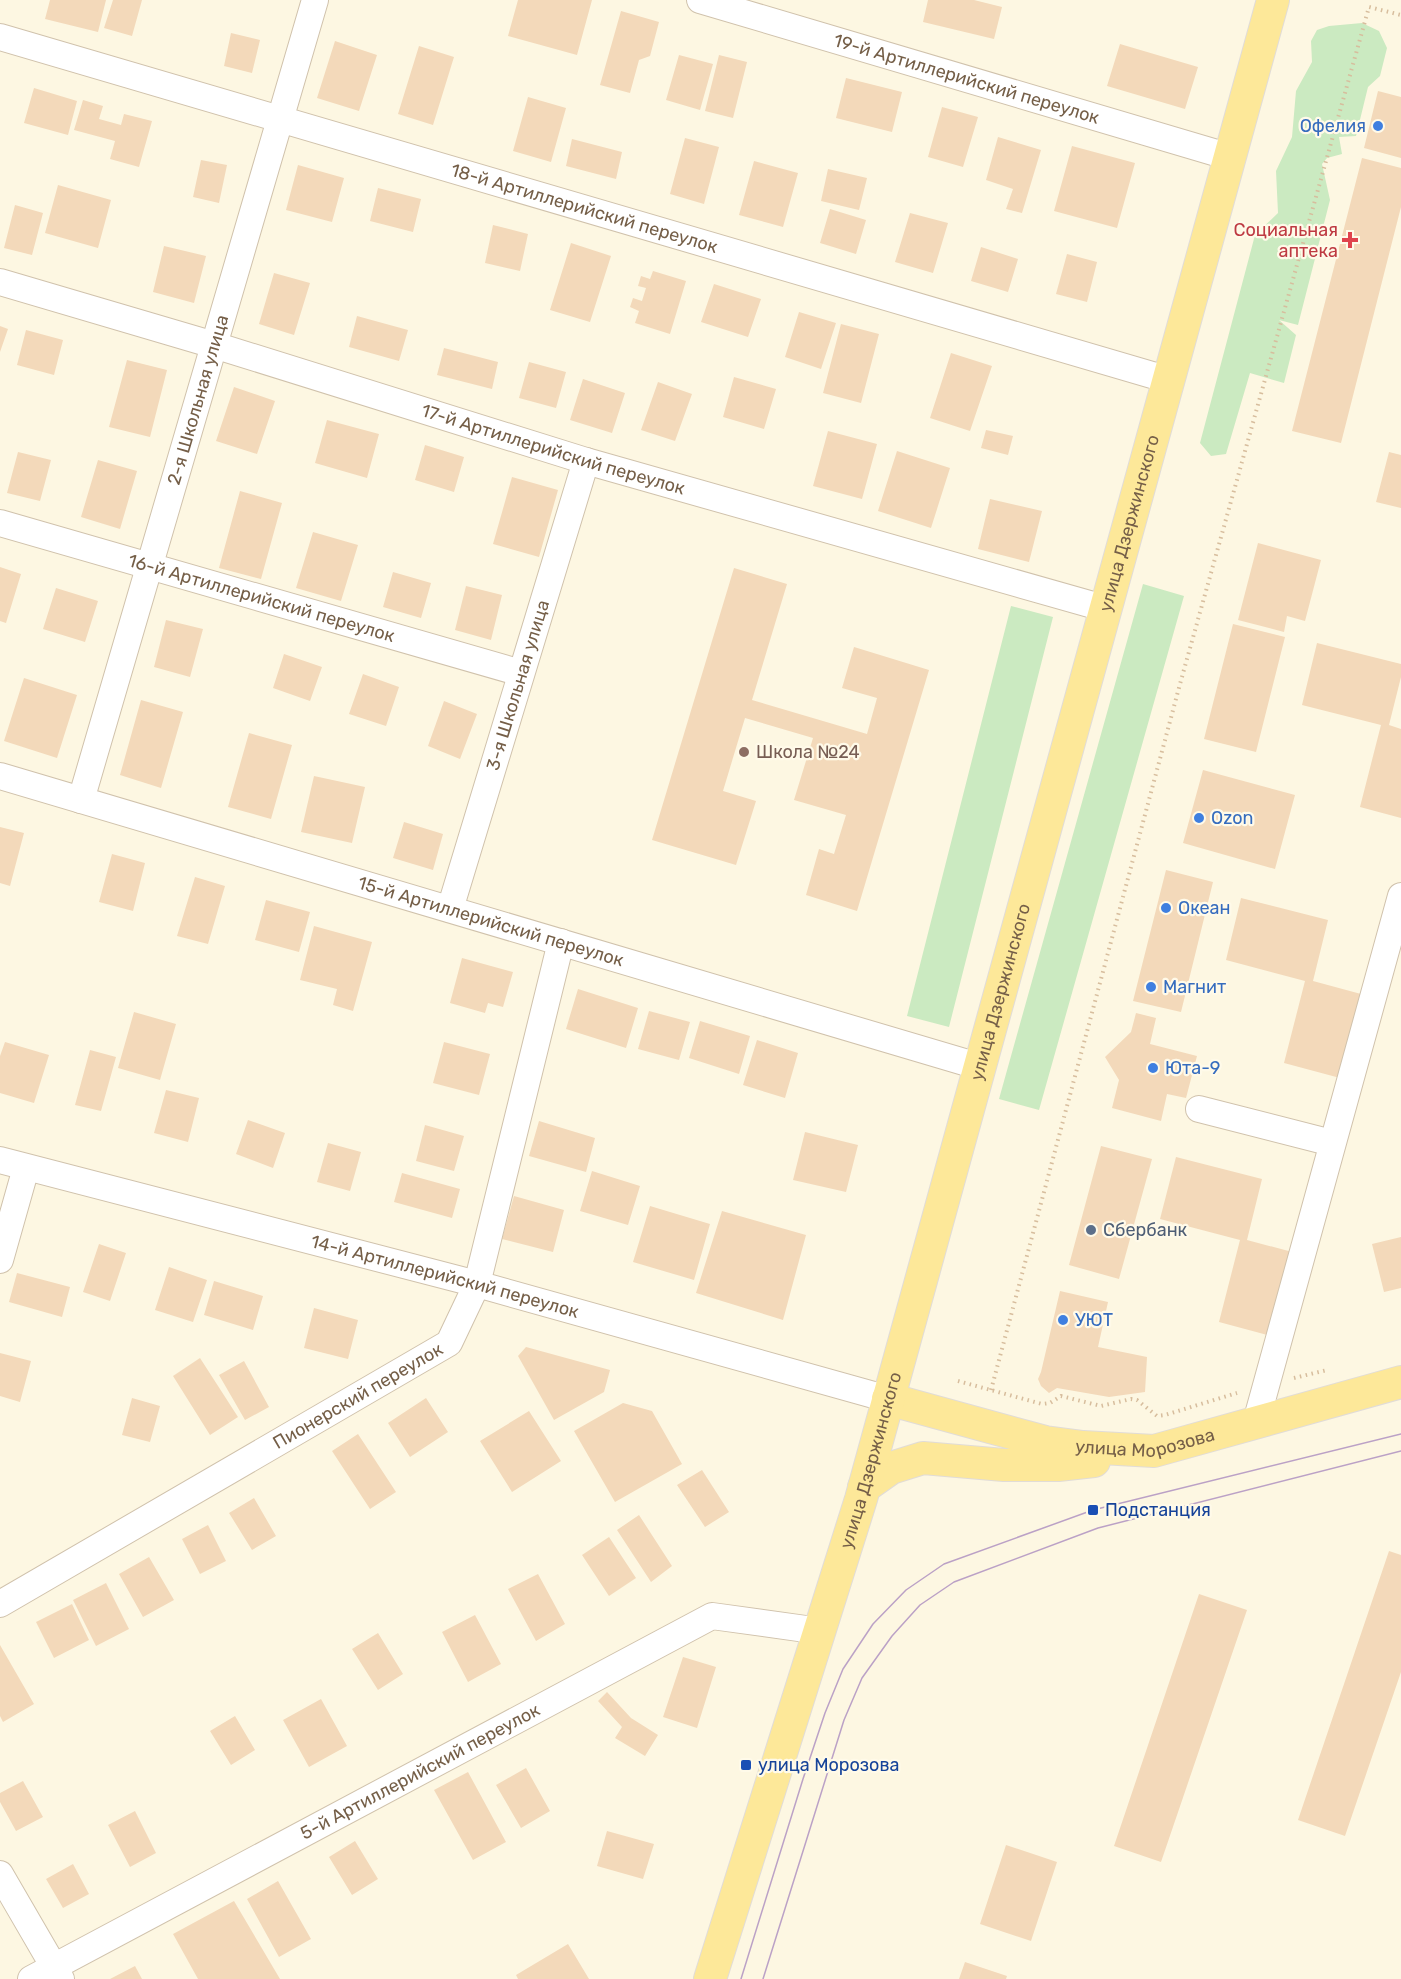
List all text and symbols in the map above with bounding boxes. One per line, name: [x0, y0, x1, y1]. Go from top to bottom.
street label: 19-й Артиллерийский переулок: [831, 29, 1102, 129]
place label: Офелия: [1300, 115, 1366, 137]
marker: Офелия: [1371, 119, 1385, 133]
street label: 18-й Артиллерийский переулок: [448, 159, 721, 258]
place label: Социальная аптека: [1233, 219, 1338, 262]
marker: Социальная аптека: [1343, 233, 1357, 247]
street label: 2-я Школьная улица: [163, 312, 233, 487]
street label: 17-й Артиллерийский переулок: [419, 399, 688, 500]
street label: улица Дзержинского: [1094, 432, 1164, 614]
street label: 16-й Артиллерийский переулок: [126, 549, 397, 647]
street label: 3-я Школьная улица: [482, 597, 554, 773]
place label: Школа №24: [756, 741, 860, 763]
marker: Школа №24: [737, 745, 751, 759]
place label: Ozon: [1211, 807, 1253, 829]
marker: Ozon: [1192, 811, 1206, 825]
street label: 15-й Артиллерийский переулок: [355, 872, 627, 972]
place label: Океан: [1178, 897, 1230, 919]
street label: улица Дзержинского: [966, 901, 1035, 1083]
marker: Океан: [1159, 901, 1173, 915]
place label: Магнит: [1163, 976, 1226, 998]
marker: Магнит: [1144, 980, 1158, 994]
place label: Юта-9: [1165, 1057, 1220, 1079]
marker: Юта-9: [1146, 1061, 1160, 1075]
place label: Сбербанк: [1103, 1219, 1188, 1241]
marker: Сбербанк: [1084, 1223, 1098, 1237]
street label: 14-й Артиллерийский переулок: [309, 1230, 582, 1323]
place label: УЮТ: [1075, 1309, 1113, 1331]
marker: УЮТ: [1056, 1313, 1070, 1327]
street label: Пионерский переулок: [269, 1338, 447, 1454]
street label: улица Дзержинского: [835, 1370, 906, 1551]
street label: улица Морозова: [1074, 1424, 1217, 1462]
place label: Подстанция: [1105, 1499, 1211, 1521]
marker: Подстанция: [1086, 1503, 1100, 1517]
street label: 5-й Артиллерийский переулок: [297, 1699, 544, 1844]
place label: улица Морозова: [758, 1754, 899, 1776]
marker: улица Морозова: [739, 1758, 753, 1772]

